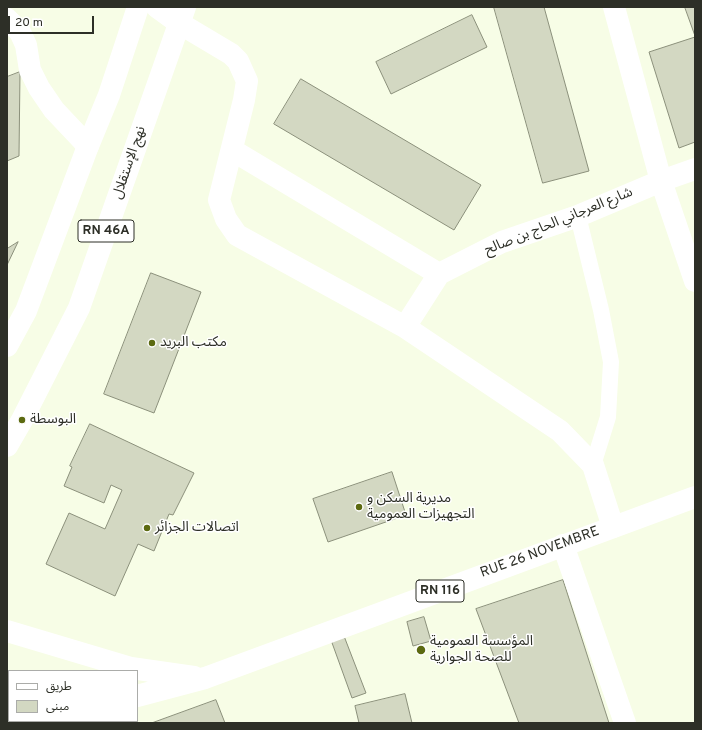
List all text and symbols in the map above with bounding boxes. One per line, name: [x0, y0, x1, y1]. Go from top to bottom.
scale bar: [10, 8, 96, 34]
text: 20 m: [15, 15, 43, 31]
street label: نهج الإستقلال: [110, 124, 150, 202]
street label: شارع العرجاني الحاج بن صالح: [482, 185, 636, 259]
road number: RN 46A: [78, 220, 134, 242]
place label: مكتب البريد: [160, 335, 227, 351]
marker: مكتب البريد: [147, 338, 157, 348]
place label: البوسطة: [30, 412, 76, 428]
marker: البوسطة: [17, 415, 27, 425]
place label: مديرية السكن و التجهيزات العمومية: [367, 491, 474, 524]
marker: مديرية السكن و التجهيزات العمومية: [354, 502, 364, 512]
place label: اتصالات الجزائر: [155, 520, 239, 536]
marker: اتصالات الجزائر: [142, 523, 152, 533]
street label: RUE 26 NOVEMBRE: [478, 524, 602, 582]
road number: RN 116: [416, 580, 464, 602]
place label: المؤسسة العمومية للصحة الجوارية: [430, 634, 533, 666]
marker: المؤسسة العمومية للصحة الجوارية: [415, 644, 427, 656]
legend: [8, 670, 138, 722]
text: طريق: [46, 679, 72, 695]
text: مبنى: [46, 699, 69, 715]

